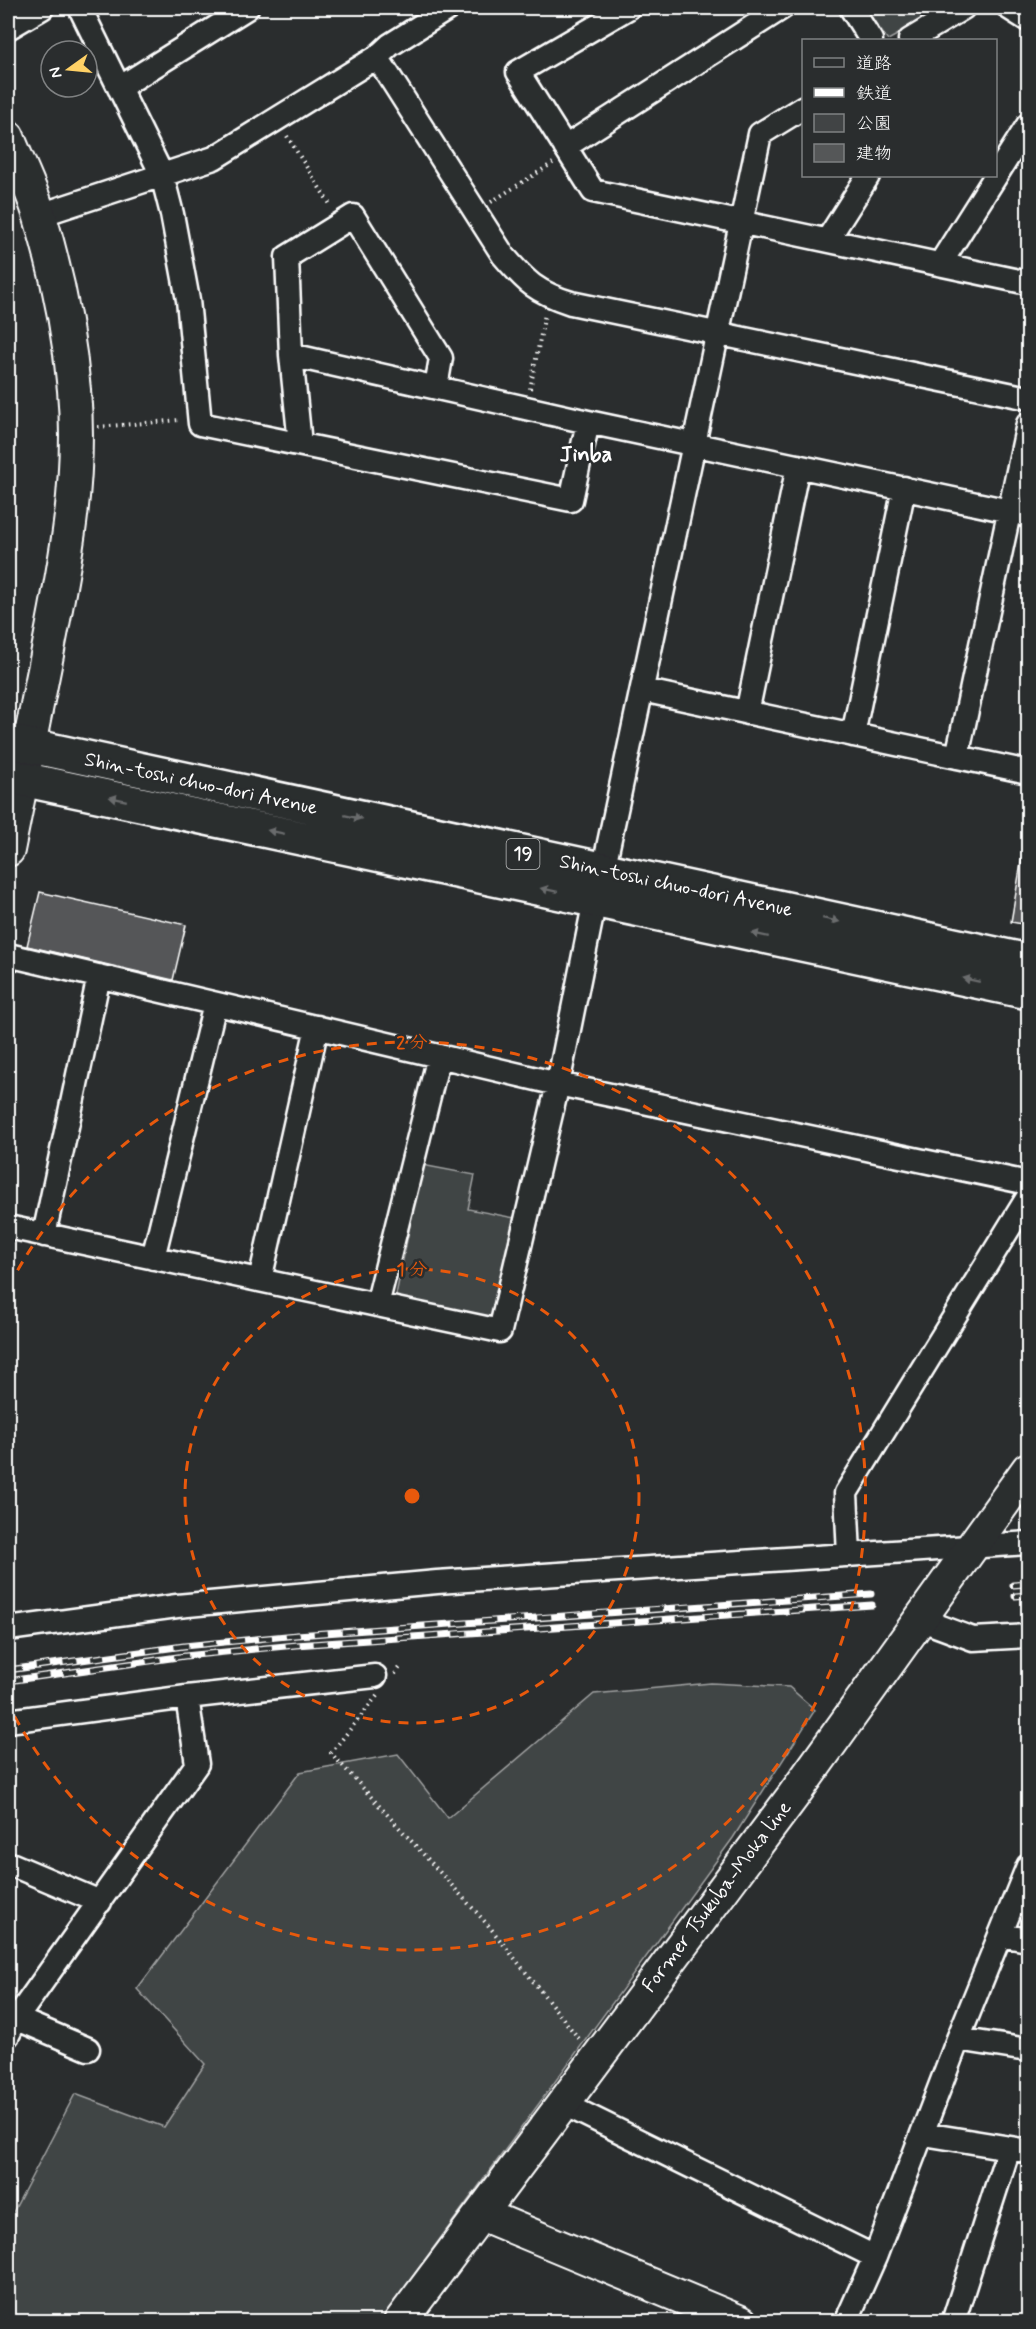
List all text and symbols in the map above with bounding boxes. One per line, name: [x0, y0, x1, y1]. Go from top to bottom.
north arrow: [39, 39, 99, 99]
legend: [802, 39, 997, 177]
text: 道路: [856, 52, 892, 76]
text: N: [44, 65, 67, 80]
text: 鉄道: [856, 82, 892, 106]
text: 公園: [856, 112, 892, 136]
text: 建物: [856, 142, 892, 166]
district label: Jinba: [560, 441, 613, 469]
street label: Shin-toshi chuo-dori Avenue: [82, 746, 320, 822]
one-way arrow: [108, 794, 127, 803]
one-way arrow: [344, 813, 363, 822]
one-way arrow: [266, 827, 285, 836]
road number: 19: [506, 839, 540, 869]
street label: Shin-toshi chuo-dori Avenue: [557, 848, 795, 924]
one-way arrow: [539, 885, 558, 895]
one-way arrow: [822, 915, 840, 925]
one-way arrow: [751, 930, 769, 940]
one-way arrow: [962, 975, 981, 984]
text: 2 分: [396, 1031, 428, 1055]
text: 1 分: [397, 1258, 427, 1282]
centre of rings: [402, 1486, 422, 1506]
street label: Former Tsukuba-Moka line: [636, 1796, 798, 1998]

